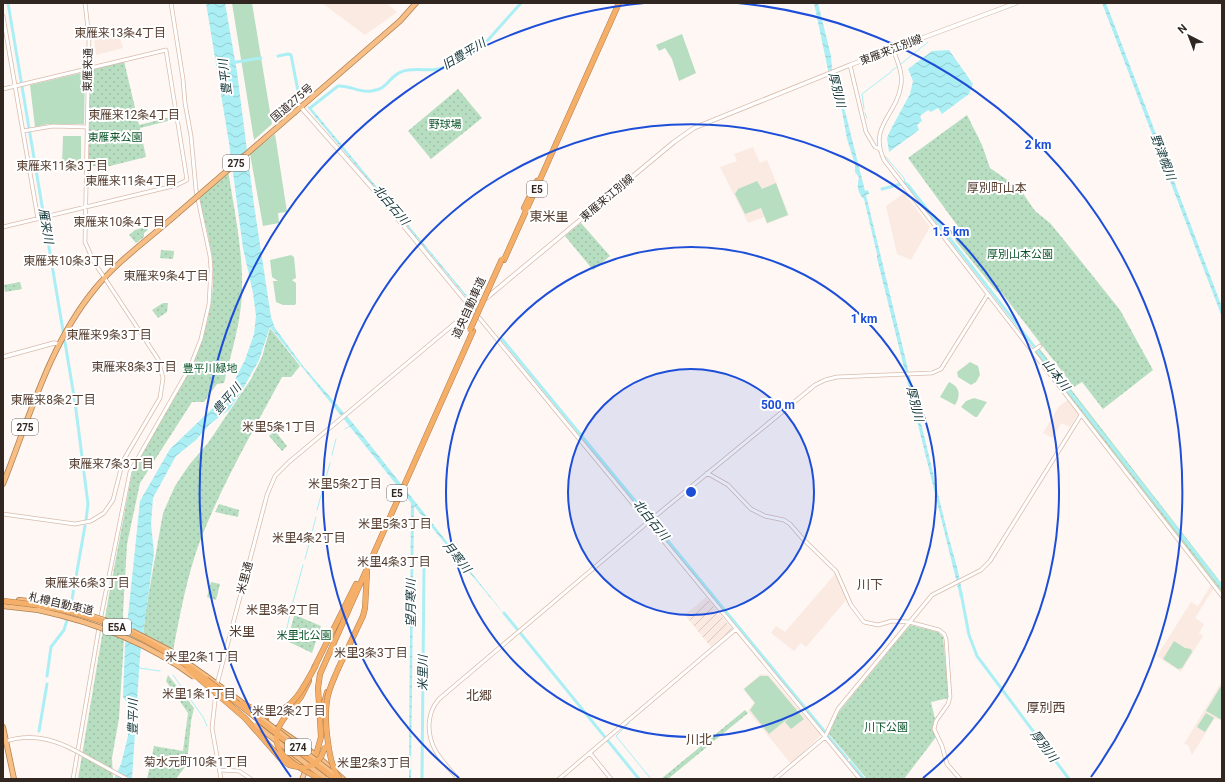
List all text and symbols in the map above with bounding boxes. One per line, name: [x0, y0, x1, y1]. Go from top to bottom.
north arrow: [1169, 16, 1209, 56]
text: N: [1175, 21, 1190, 36]
district label: 東雁来13条4丁目: [74, 26, 166, 40]
street label: 東雁来江別線: [858, 32, 924, 68]
water label: 旧豊平川: [440, 35, 490, 72]
street label: 東雁来通: [81, 48, 95, 92]
water label: 豊平川: [216, 56, 234, 96]
water label: 厚別川: [826, 71, 849, 111]
street label: 国道275号: [268, 81, 316, 125]
district label: 東雁来12条4丁目: [88, 108, 180, 122]
park label: 野球場: [429, 118, 462, 131]
park label: 東雁来公園: [88, 131, 143, 144]
water label: 野津幌川: [1148, 132, 1179, 184]
text: 2 km: [1025, 138, 1051, 152]
road number: 275: [223, 155, 249, 171]
district label: 東雁来11条3丁目: [16, 159, 108, 173]
street label: 東雁来江別線: [578, 172, 636, 224]
district label: 東雁来11条4丁目: [85, 174, 177, 188]
road number: E5: [527, 181, 547, 197]
district label: 厚別町山本: [967, 181, 1027, 195]
water label: 北白石川: [370, 182, 413, 229]
water label: 雁来川: [36, 207, 56, 247]
district label: 東米里: [529, 209, 569, 224]
district label: 東雁来10条4丁目: [73, 215, 165, 229]
text: 1.5 km: [932, 225, 970, 239]
park label: 厚別山本公園: [987, 248, 1053, 261]
district label: 東雁来10条3丁目: [23, 254, 115, 268]
district label: 東雁来9条4丁目: [123, 269, 209, 283]
street label: 道央自動車道: [450, 275, 488, 341]
text: 1 km: [851, 312, 877, 326]
district label: 東雁来9条3丁目: [66, 328, 152, 342]
water label: 山本川: [1039, 357, 1074, 395]
district label: 東雁来8条3丁目: [91, 360, 177, 374]
park label: 豊平川緑地: [183, 362, 238, 375]
water label: 豊平川: [210, 379, 245, 417]
water label: 厚別川: [904, 385, 927, 425]
district label: 東雁来8条2丁目: [10, 393, 96, 407]
text: 500 m: [761, 398, 795, 412]
road number: 275: [12, 419, 38, 435]
district label: 米里5条1丁目: [242, 420, 316, 434]
district label: 東雁来7条3丁目: [68, 457, 154, 471]
district label: 米里5条2丁目: [308, 477, 382, 491]
road number: E5: [387, 485, 407, 501]
centre of rings: [684, 485, 698, 499]
water label: 北白石川: [630, 497, 673, 545]
district label: 米里5条3丁目: [358, 517, 432, 531]
district label: 米里4条2丁目: [272, 531, 346, 545]
water label: 月寒川: [440, 539, 475, 577]
district label: 米里4条3丁目: [357, 555, 431, 569]
street label: 米里通: [234, 560, 256, 596]
district label: 東雁来6条3丁目: [44, 576, 130, 590]
water label: 望月寒川: [404, 577, 418, 627]
district label: 川下: [857, 577, 883, 592]
street label: 札樽自動車道: [27, 590, 95, 618]
district label: 米里3条2丁目: [246, 603, 320, 617]
road number: E5A: [103, 619, 131, 635]
district label: 米里: [229, 624, 255, 639]
park label: 米里北公園: [277, 629, 332, 642]
district label: 米里3条3丁目: [334, 646, 408, 660]
district label: 米里2条1丁目: [165, 650, 239, 664]
water label: 米里川: [416, 653, 430, 691]
district label: 米里1条1丁目: [162, 687, 236, 701]
district label: 北郷: [466, 688, 492, 703]
water label: 豊平川: [126, 697, 140, 735]
district label: 厚別西: [1026, 700, 1066, 715]
district label: 米里2条2丁目: [252, 704, 326, 718]
park label: 川下公園: [864, 721, 908, 734]
water label: 厚別川: [1028, 727, 1062, 766]
district label: 川北: [686, 732, 712, 747]
road number: 274: [285, 739, 311, 755]
district label: 菊水元町10条1丁目: [144, 755, 248, 769]
district label: 米里2条3丁目: [337, 756, 411, 770]

